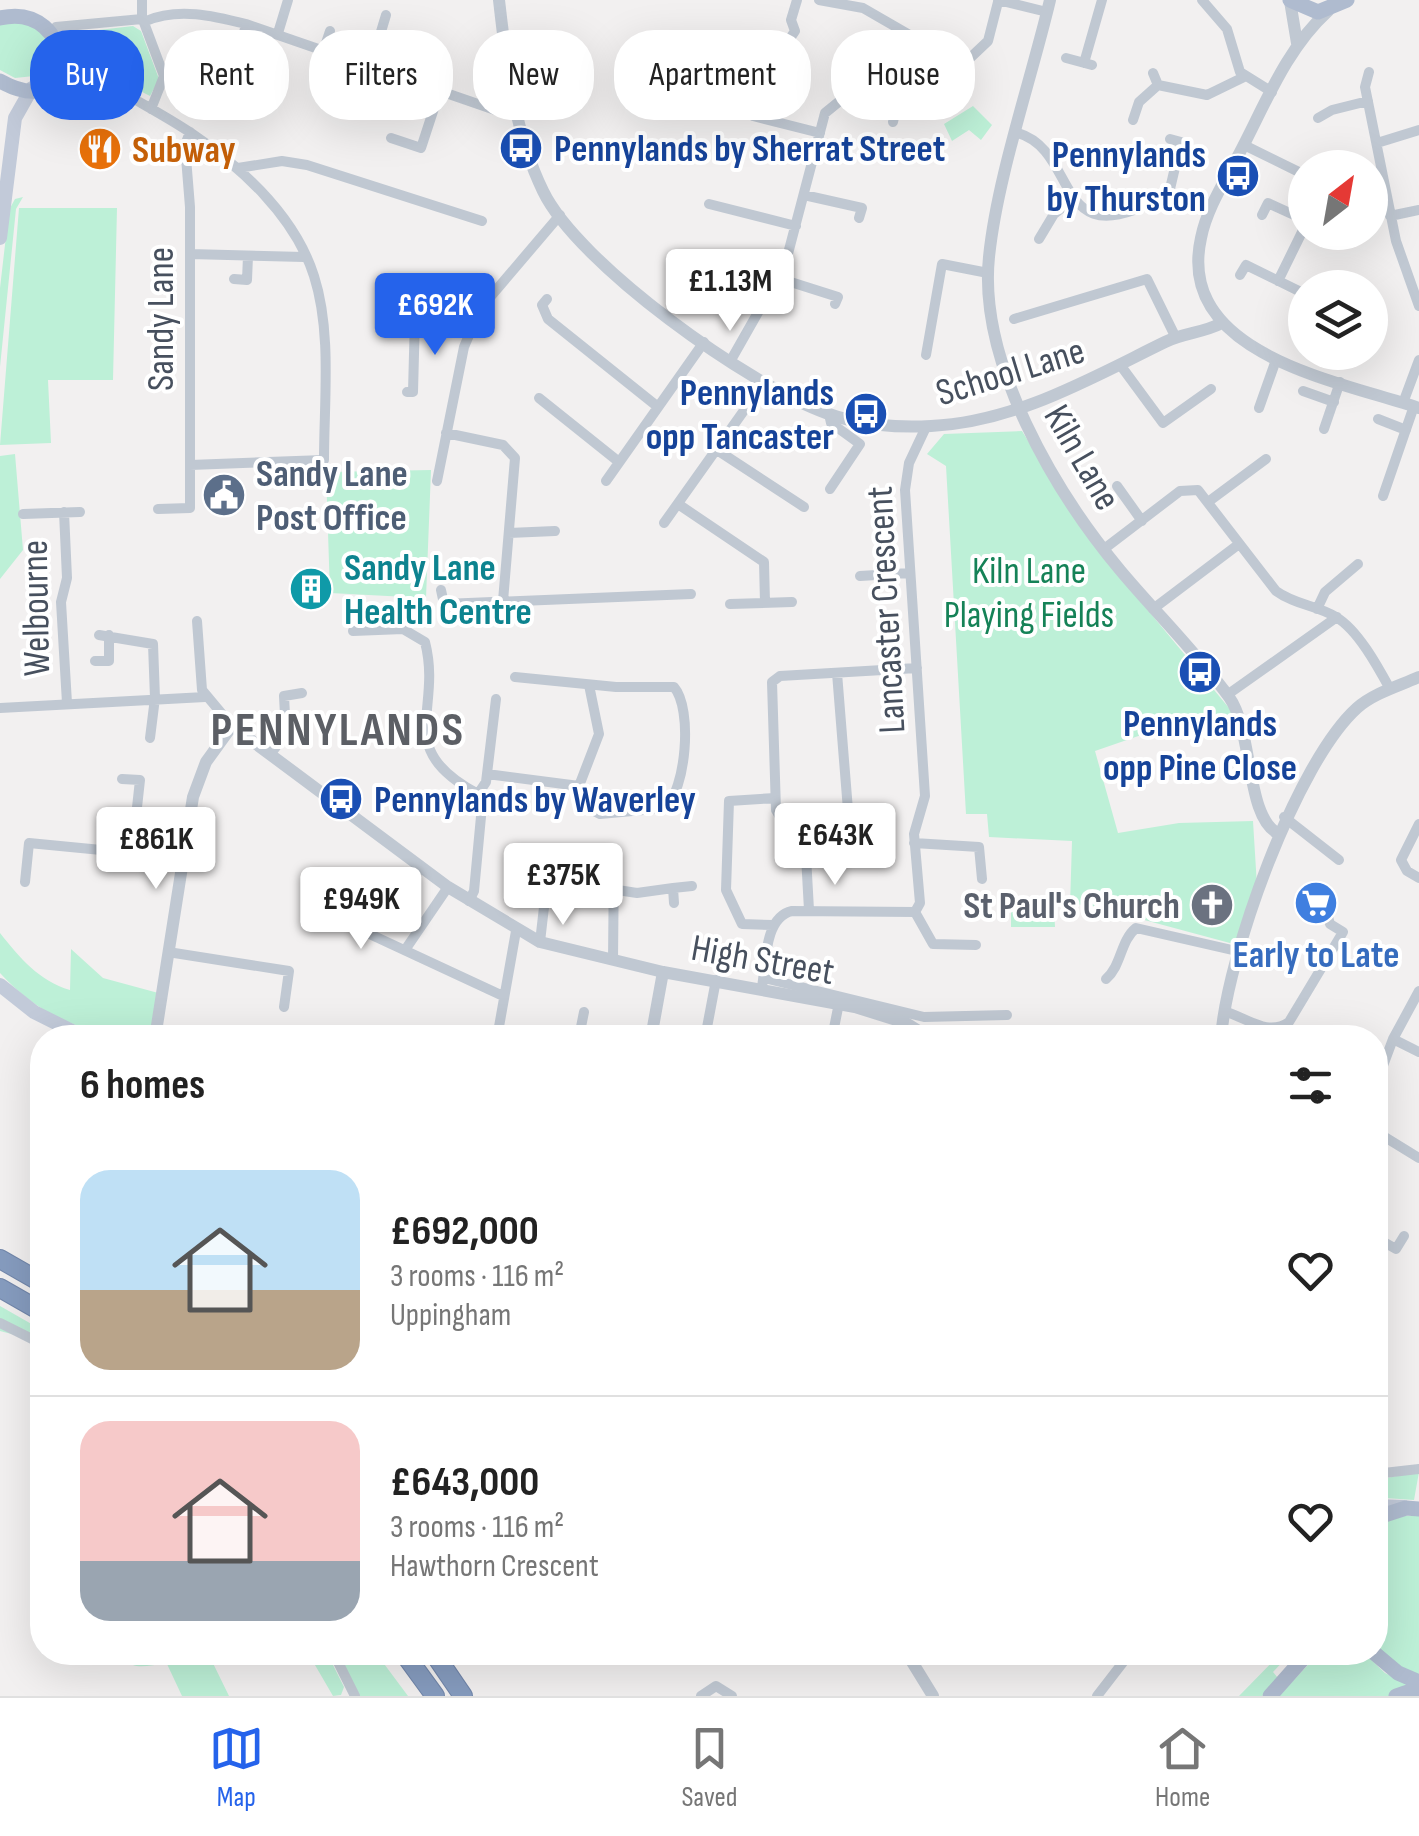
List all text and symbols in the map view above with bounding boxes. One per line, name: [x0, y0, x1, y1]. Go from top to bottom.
chip: Buy: [30, 30, 144, 120]
chip: Rent: [164, 30, 289, 120]
chip: Filters: [309, 30, 453, 120]
chip: New: [473, 30, 594, 120]
chip: Apartment: [614, 30, 811, 120]
chip: House: [831, 30, 975, 120]
bus stop icon: Pennylands by Sherrat Street: [498, 125, 544, 171]
restaurant icon: Subway: [77, 126, 123, 172]
place label: Pennylands by Sherrat Street: [554, 127, 945, 172]
place label: Subway: [132, 128, 236, 173]
place label: Pennylands by Thurston: [1046, 133, 1206, 222]
north arrow: [1288, 150, 1388, 250]
map controls: [1288, 150, 1388, 370]
bus stop icon: Pennylands by Thurston: [1215, 153, 1261, 199]
street label: Sandy Lane: [139, 247, 184, 391]
pin: £1.13M: [649, 249, 811, 334]
text: £1.13M: [688, 262, 772, 301]
button: layers: [1288, 270, 1388, 370]
pin: £692K: [365, 273, 505, 358]
text: £692K: [397, 286, 473, 325]
street label: School Lane: [931, 329, 1090, 416]
place label: Pennylands opp Tancaster: [646, 371, 834, 460]
bus stop icon: Pennylands opp Tancaster: [843, 391, 889, 437]
street label: Kiln Lane: [1034, 397, 1130, 518]
place label: Sandy Lane Post Office: [256, 452, 408, 541]
public building icon: Sandy Lane Post Office: [201, 472, 247, 518]
street label: Lancaster Crescent: [858, 485, 915, 735]
street label: Welbourne: [13, 539, 60, 677]
place label: Sandy Lane Health Centre: [344, 546, 532, 635]
park label: Kiln Lane Playing Fields: [944, 549, 1114, 638]
building icon: Sandy Lane Health Centre: [288, 566, 334, 612]
bus stop icon: Pennylands opp Pine Close: [1177, 649, 1223, 695]
district label: PENNYLANDS: [210, 702, 466, 759]
place label: Pennylands opp Pine Close: [1103, 702, 1297, 791]
bus stop icon: Pennylands by Waverley: [318, 776, 364, 822]
place label: Pennylands by Waverley: [374, 778, 696, 823]
pin: £643K: [765, 803, 905, 888]
pin: £861K: [86, 807, 226, 892]
text: £643K: [797, 816, 873, 855]
text: £861K: [118, 820, 194, 859]
pin: £375K: [493, 843, 633, 928]
text: £375K: [526, 856, 600, 895]
pin: £949K: [291, 867, 431, 952]
text: £949K: [322, 880, 400, 919]
supermarket icon: Early to Late: [1293, 880, 1339, 926]
church icon: St Paul's Church: [1189, 882, 1235, 928]
place label: St Paul's Church: [963, 884, 1180, 929]
street label: High Street: [688, 926, 838, 995]
place label: Early to Late: [1233, 933, 1399, 978]
icon: filters: [1283, 1058, 1338, 1113]
text: 6 homes: [80, 1060, 205, 1111]
text: £692,000: [390, 1206, 539, 1257]
icon: home: [160, 1210, 280, 1330]
icon: heart: [1283, 1243, 1338, 1298]
text: 3 rooms · 116 m²: [390, 1257, 564, 1296]
text: Uppingham: [390, 1296, 511, 1335]
text: £643,000: [390, 1457, 539, 1508]
icon: home: [160, 1461, 280, 1581]
icon: heart: [1283, 1494, 1338, 1549]
text: 3 rooms · 116 m²: [390, 1508, 564, 1547]
text: Hawthorn Crescent: [390, 1547, 599, 1586]
tab: Map: [209, 1721, 264, 1814]
tab: Saved: [681, 1721, 738, 1814]
tab: Home: [1155, 1721, 1210, 1814]

